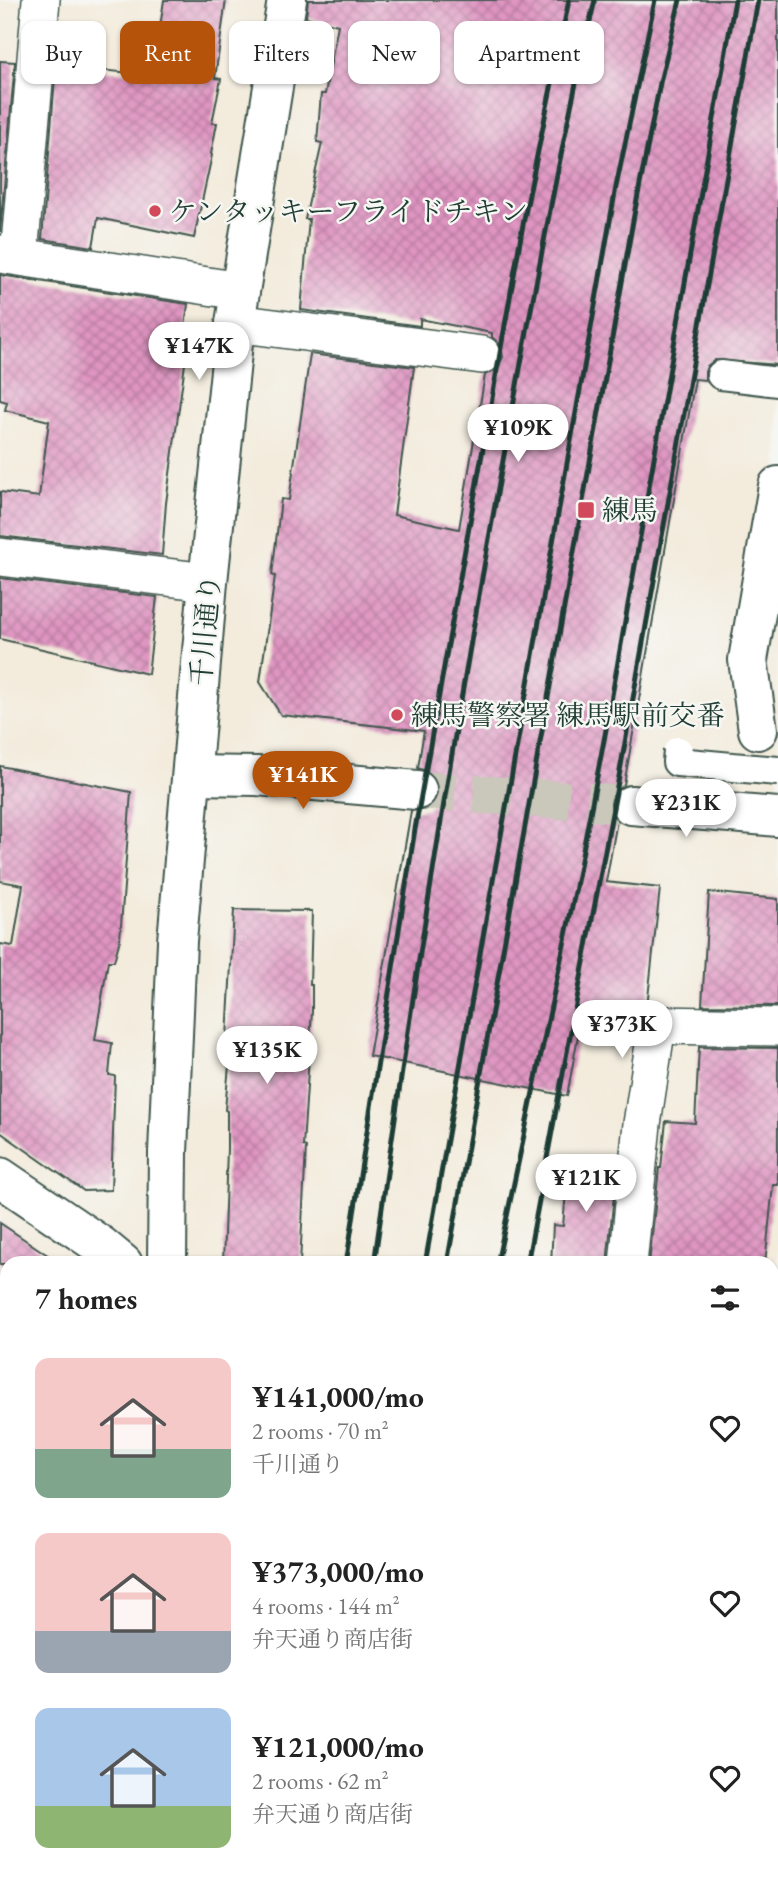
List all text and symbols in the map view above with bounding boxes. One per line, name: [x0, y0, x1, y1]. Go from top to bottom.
chip: Buy: [21, 21, 106, 84]
chip: Rent: [120, 21, 215, 84]
chip: Filters: [229, 21, 334, 84]
chip: New: [348, 21, 440, 84]
chip: Apartment: [454, 21, 604, 84]
place label: ケンタッキーフライドチキン: [169, 193, 528, 229]
marker: ケンタッキーフライドチキン: [147, 203, 163, 219]
pin: ¥147K: [150, 322, 248, 382]
text: ¥147K: [164, 330, 234, 360]
pin: ¥109K: [469, 405, 567, 464]
text: ¥109K: [483, 412, 553, 442]
place label: 練馬: [602, 492, 658, 528]
marker: 練馬: [576, 500, 596, 520]
street label: 千川通り: [182, 573, 228, 687]
place label: 練馬警察署 練馬駅前交番: [411, 697, 725, 733]
marker: 練馬警察署 練馬駅前交番: [389, 707, 405, 723]
pin: ¥141K: [254, 752, 352, 811]
text: ¥141K: [268, 759, 338, 789]
pin: ¥231K: [637, 780, 735, 839]
text: ¥231K: [651, 787, 721, 817]
pin: ¥373K: [573, 1000, 671, 1060]
text: ¥373K: [587, 1008, 657, 1038]
pin: ¥135K: [218, 1026, 316, 1086]
text: ¥135K: [232, 1034, 302, 1064]
pin: ¥121K: [537, 1154, 635, 1214]
text: ¥121K: [551, 1162, 621, 1192]
text: 7 homes: [35, 1279, 137, 1318]
icon: filters: [706, 1279, 744, 1317]
text: ¥141,000/mo: [252, 1377, 424, 1416]
icon: home: [91, 1386, 175, 1470]
icon: heart: [706, 1409, 744, 1447]
text: 2 rooms · 70 m²: [252, 1416, 389, 1446]
text: 千川通り: [252, 1449, 344, 1479]
text: ¥373,000/mo: [252, 1552, 424, 1591]
icon: home: [91, 1561, 175, 1645]
icon: heart: [706, 1584, 744, 1622]
text: 4 rooms · 144 m²: [252, 1591, 400, 1621]
text: 弁天通り商店街: [252, 1624, 413, 1654]
text: ¥121,000/mo: [252, 1727, 424, 1766]
icon: home: [91, 1736, 175, 1820]
icon: heart: [706, 1759, 744, 1797]
text: 2 rooms · 62 m²: [252, 1766, 389, 1796]
text: 弁天通り商店街: [252, 1799, 413, 1829]

